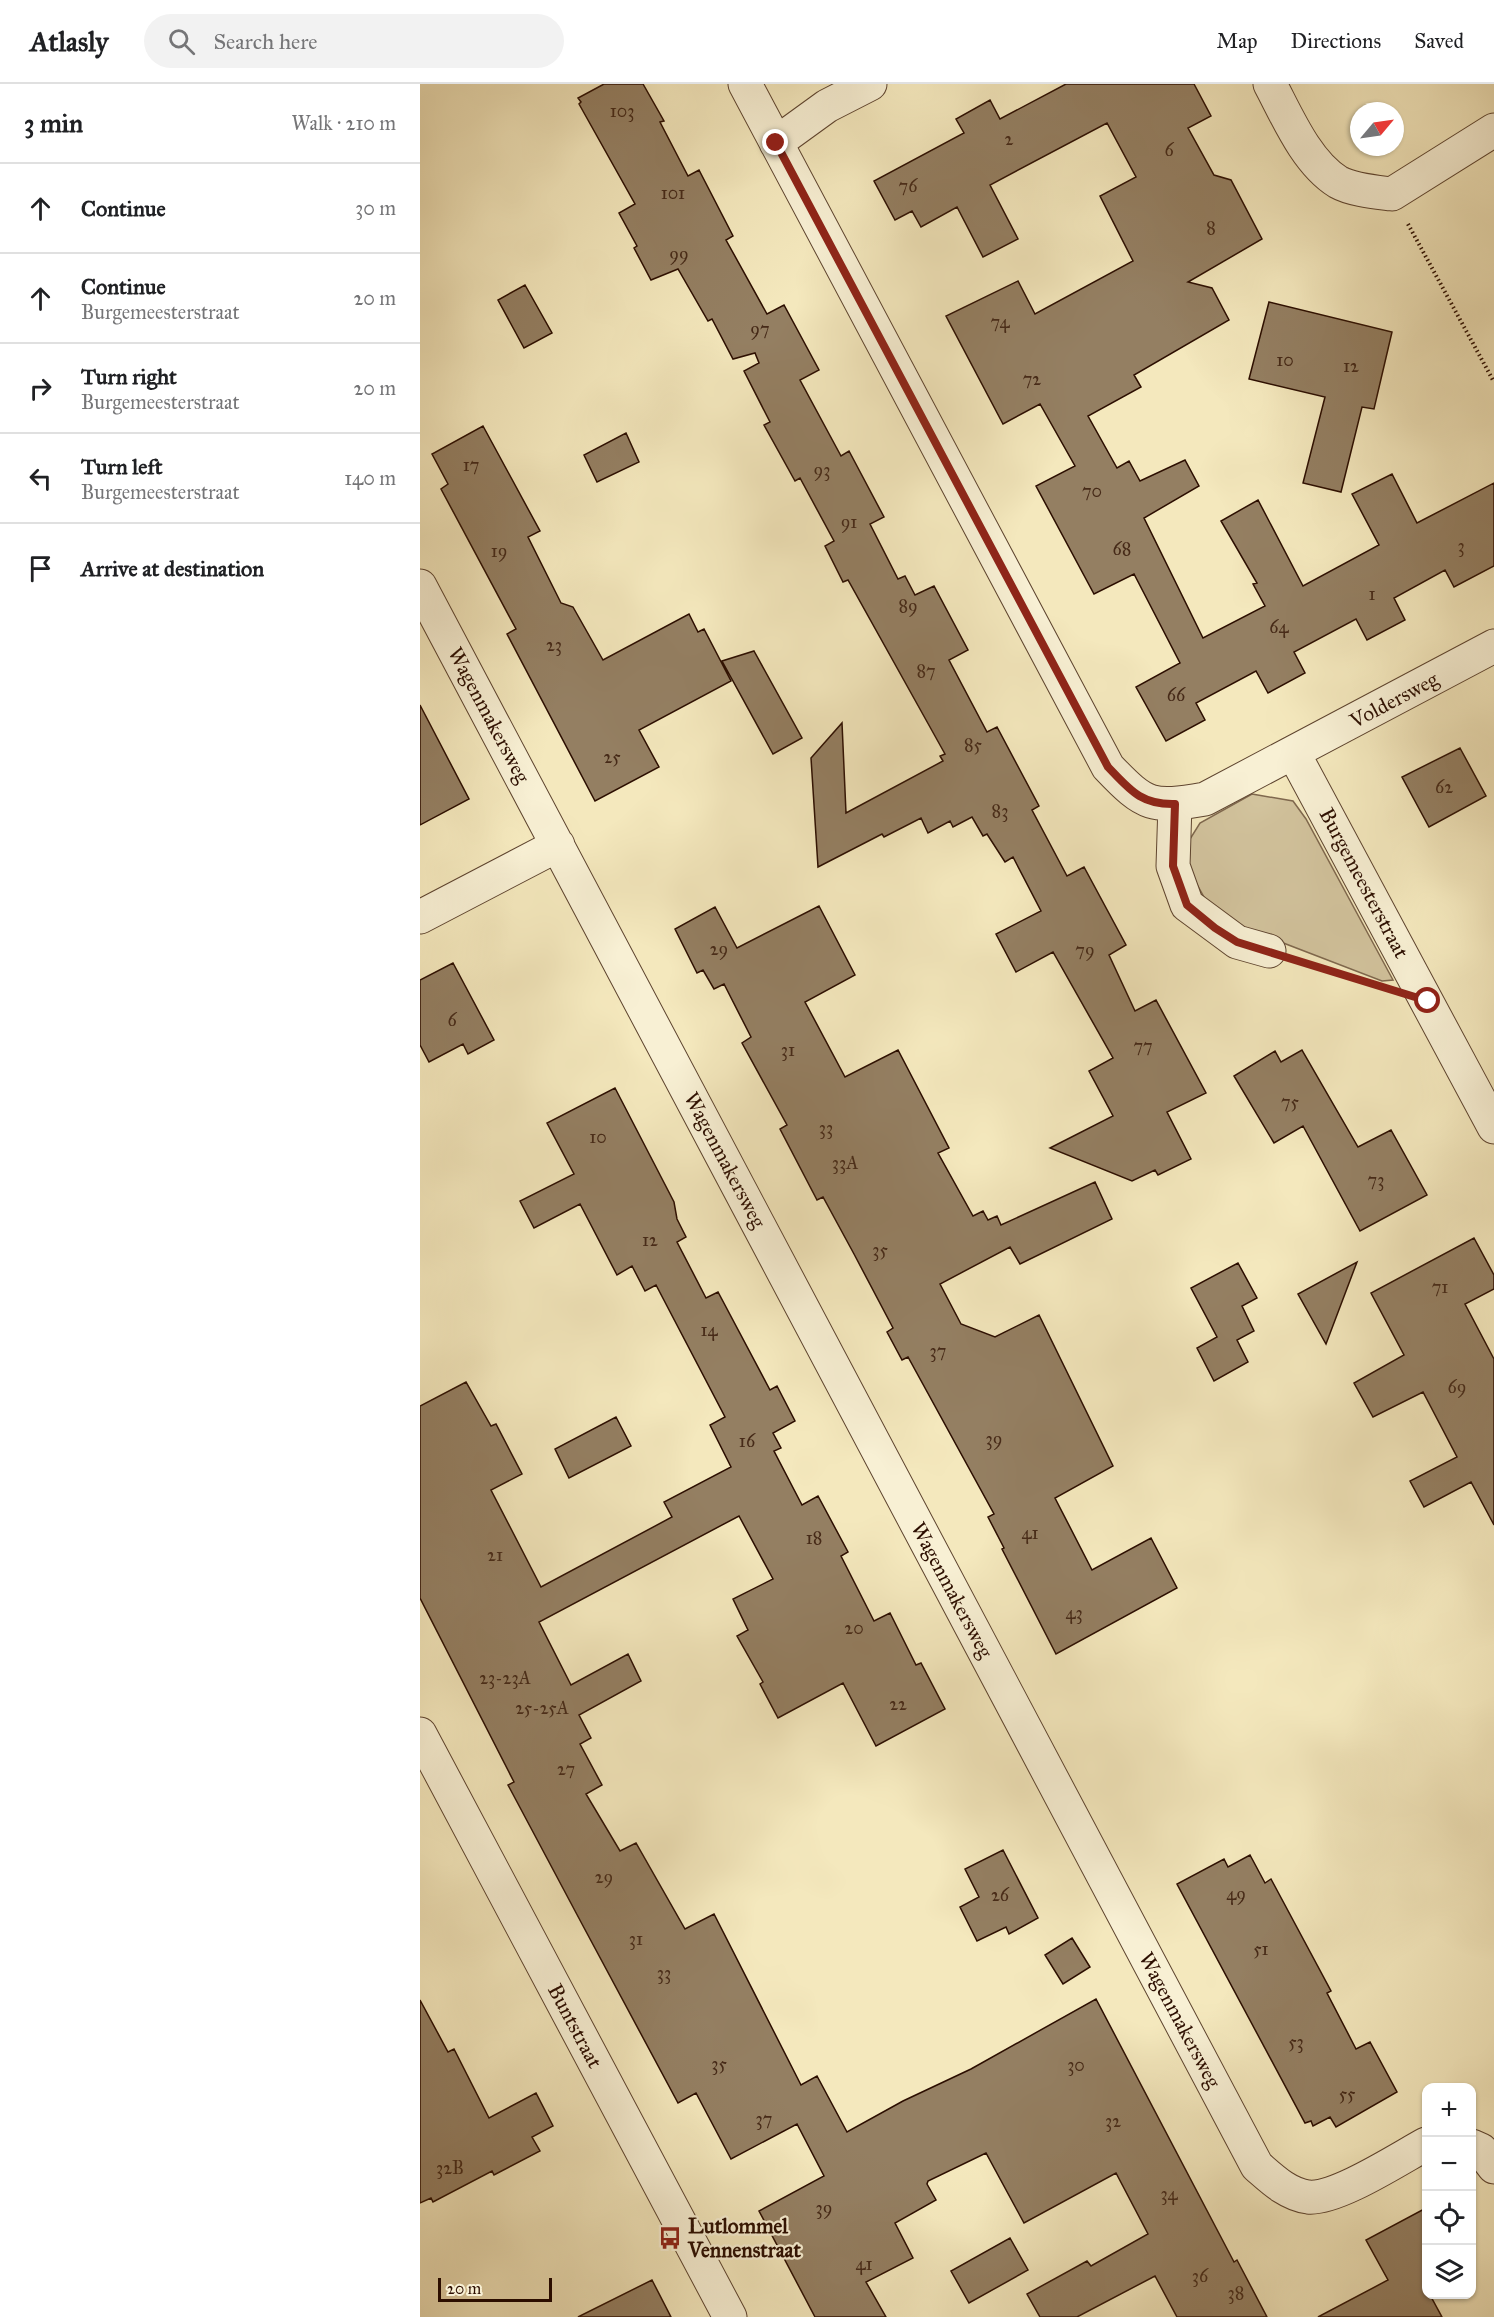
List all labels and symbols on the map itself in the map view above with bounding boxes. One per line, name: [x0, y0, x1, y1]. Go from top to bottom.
house number: 103: [610, 100, 634, 122]
north arrow: [1350, 102, 1404, 156]
house number: 2: [1005, 128, 1014, 150]
route end: [762, 129, 788, 155]
house number: 6: [1164, 139, 1174, 161]
house number: 76: [899, 175, 918, 197]
house number: 101: [661, 182, 685, 204]
house number: 8: [1206, 217, 1216, 239]
house number: 99: [669, 243, 689, 265]
house number: 74: [990, 311, 1011, 333]
house number: 97: [750, 318, 770, 340]
house number: 10: [1276, 349, 1294, 371]
house number: 12: [1343, 355, 1359, 377]
house number: 72: [1023, 368, 1041, 390]
house number: 17: [463, 454, 479, 476]
house number: 93: [814, 459, 830, 481]
house number: 70: [1082, 480, 1102, 502]
house number: 91: [841, 511, 857, 533]
house number: 3: [1457, 535, 1465, 557]
house number: 68: [1113, 538, 1131, 560]
house number: 19: [491, 540, 507, 562]
house number: 1: [1368, 583, 1376, 605]
house number: 89: [898, 595, 918, 617]
house number: 64: [1269, 616, 1290, 638]
house number: 23: [546, 634, 562, 656]
street label: Wagenmakersweg: [442, 643, 536, 788]
house number: 87: [916, 660, 936, 682]
street label: Voldersweg: [1344, 666, 1443, 735]
house number: 66: [1167, 684, 1186, 706]
house number: 85: [964, 734, 983, 756]
house number: 25: [603, 746, 621, 768]
house number: 62: [1435, 776, 1453, 798]
house number: 83: [992, 800, 1008, 822]
street label: Burgemeesterstraat: [1313, 803, 1415, 963]
house number: 29: [710, 938, 728, 960]
house number: 79: [1075, 939, 1095, 961]
route start: [1414, 987, 1440, 1013]
house number: 6: [447, 1009, 457, 1031]
house number: 77: [1133, 1035, 1153, 1057]
house number: 31: [781, 1039, 795, 1061]
street label: Wagenmakersweg: [678, 1088, 772, 1233]
house number: 75: [1281, 1091, 1300, 1113]
house number: 33: [819, 1117, 833, 1139]
house number: 10: [589, 1126, 607, 1148]
house number: 33A: [832, 1152, 858, 1174]
house number: 73: [1368, 1169, 1384, 1191]
house number: 12: [642, 1229, 658, 1251]
house number: 35: [872, 1239, 888, 1261]
house number: 71: [1432, 1276, 1448, 1298]
house number: 14: [700, 1319, 719, 1341]
house number: 37: [930, 1340, 946, 1362]
house number: 69: [1448, 1376, 1466, 1398]
house number: 39: [986, 1428, 1002, 1450]
house number: 16: [739, 1430, 756, 1452]
street label: Wagenmakersweg: [905, 1518, 999, 1663]
house number: 41: [1021, 1522, 1039, 1544]
house number: 18: [806, 1527, 822, 1549]
house number: 21: [487, 1544, 503, 1566]
house number: 43: [1065, 1602, 1083, 1624]
house number: 20: [844, 1617, 864, 1639]
house number: 23-23A: [479, 1667, 531, 1689]
house number: 22: [889, 1693, 907, 1715]
house number: 25-25A: [515, 1697, 569, 1719]
house number: 27: [557, 1758, 575, 1780]
house number: 29: [595, 1866, 613, 1888]
house number: 49: [1226, 1883, 1246, 1905]
house number: 26: [991, 1884, 1010, 1906]
house number: 31: [629, 1928, 643, 1950]
house number: 51: [1253, 1938, 1269, 1960]
street label: Wagenmakersweg: [1133, 1948, 1227, 2093]
house number: 33: [657, 1962, 671, 1984]
street label: Buntstraat: [542, 1979, 608, 2073]
house number: 53: [1288, 2031, 1304, 2053]
house number: 35: [711, 2053, 727, 2075]
house number: 30: [1067, 2054, 1085, 2076]
house number: 55: [1339, 2083, 1356, 2105]
house number: 37: [756, 2108, 772, 2130]
house number: 32: [1105, 2110, 1121, 2132]
house number: 32B: [436, 2157, 464, 2179]
house number: 34: [1160, 2183, 1179, 2205]
house number: 39: [816, 2197, 832, 2219]
place label: Lutlommel Vennenstraat: [687, 2213, 801, 2263]
bus stop icon: Lutlommel Vennenstraat: [657, 2225, 683, 2251]
house number: 41: [855, 2253, 873, 2275]
house number: 36: [1192, 2265, 1209, 2287]
scale bar: [438, 2275, 552, 2302]
house number: 38: [1228, 2282, 1244, 2304]

